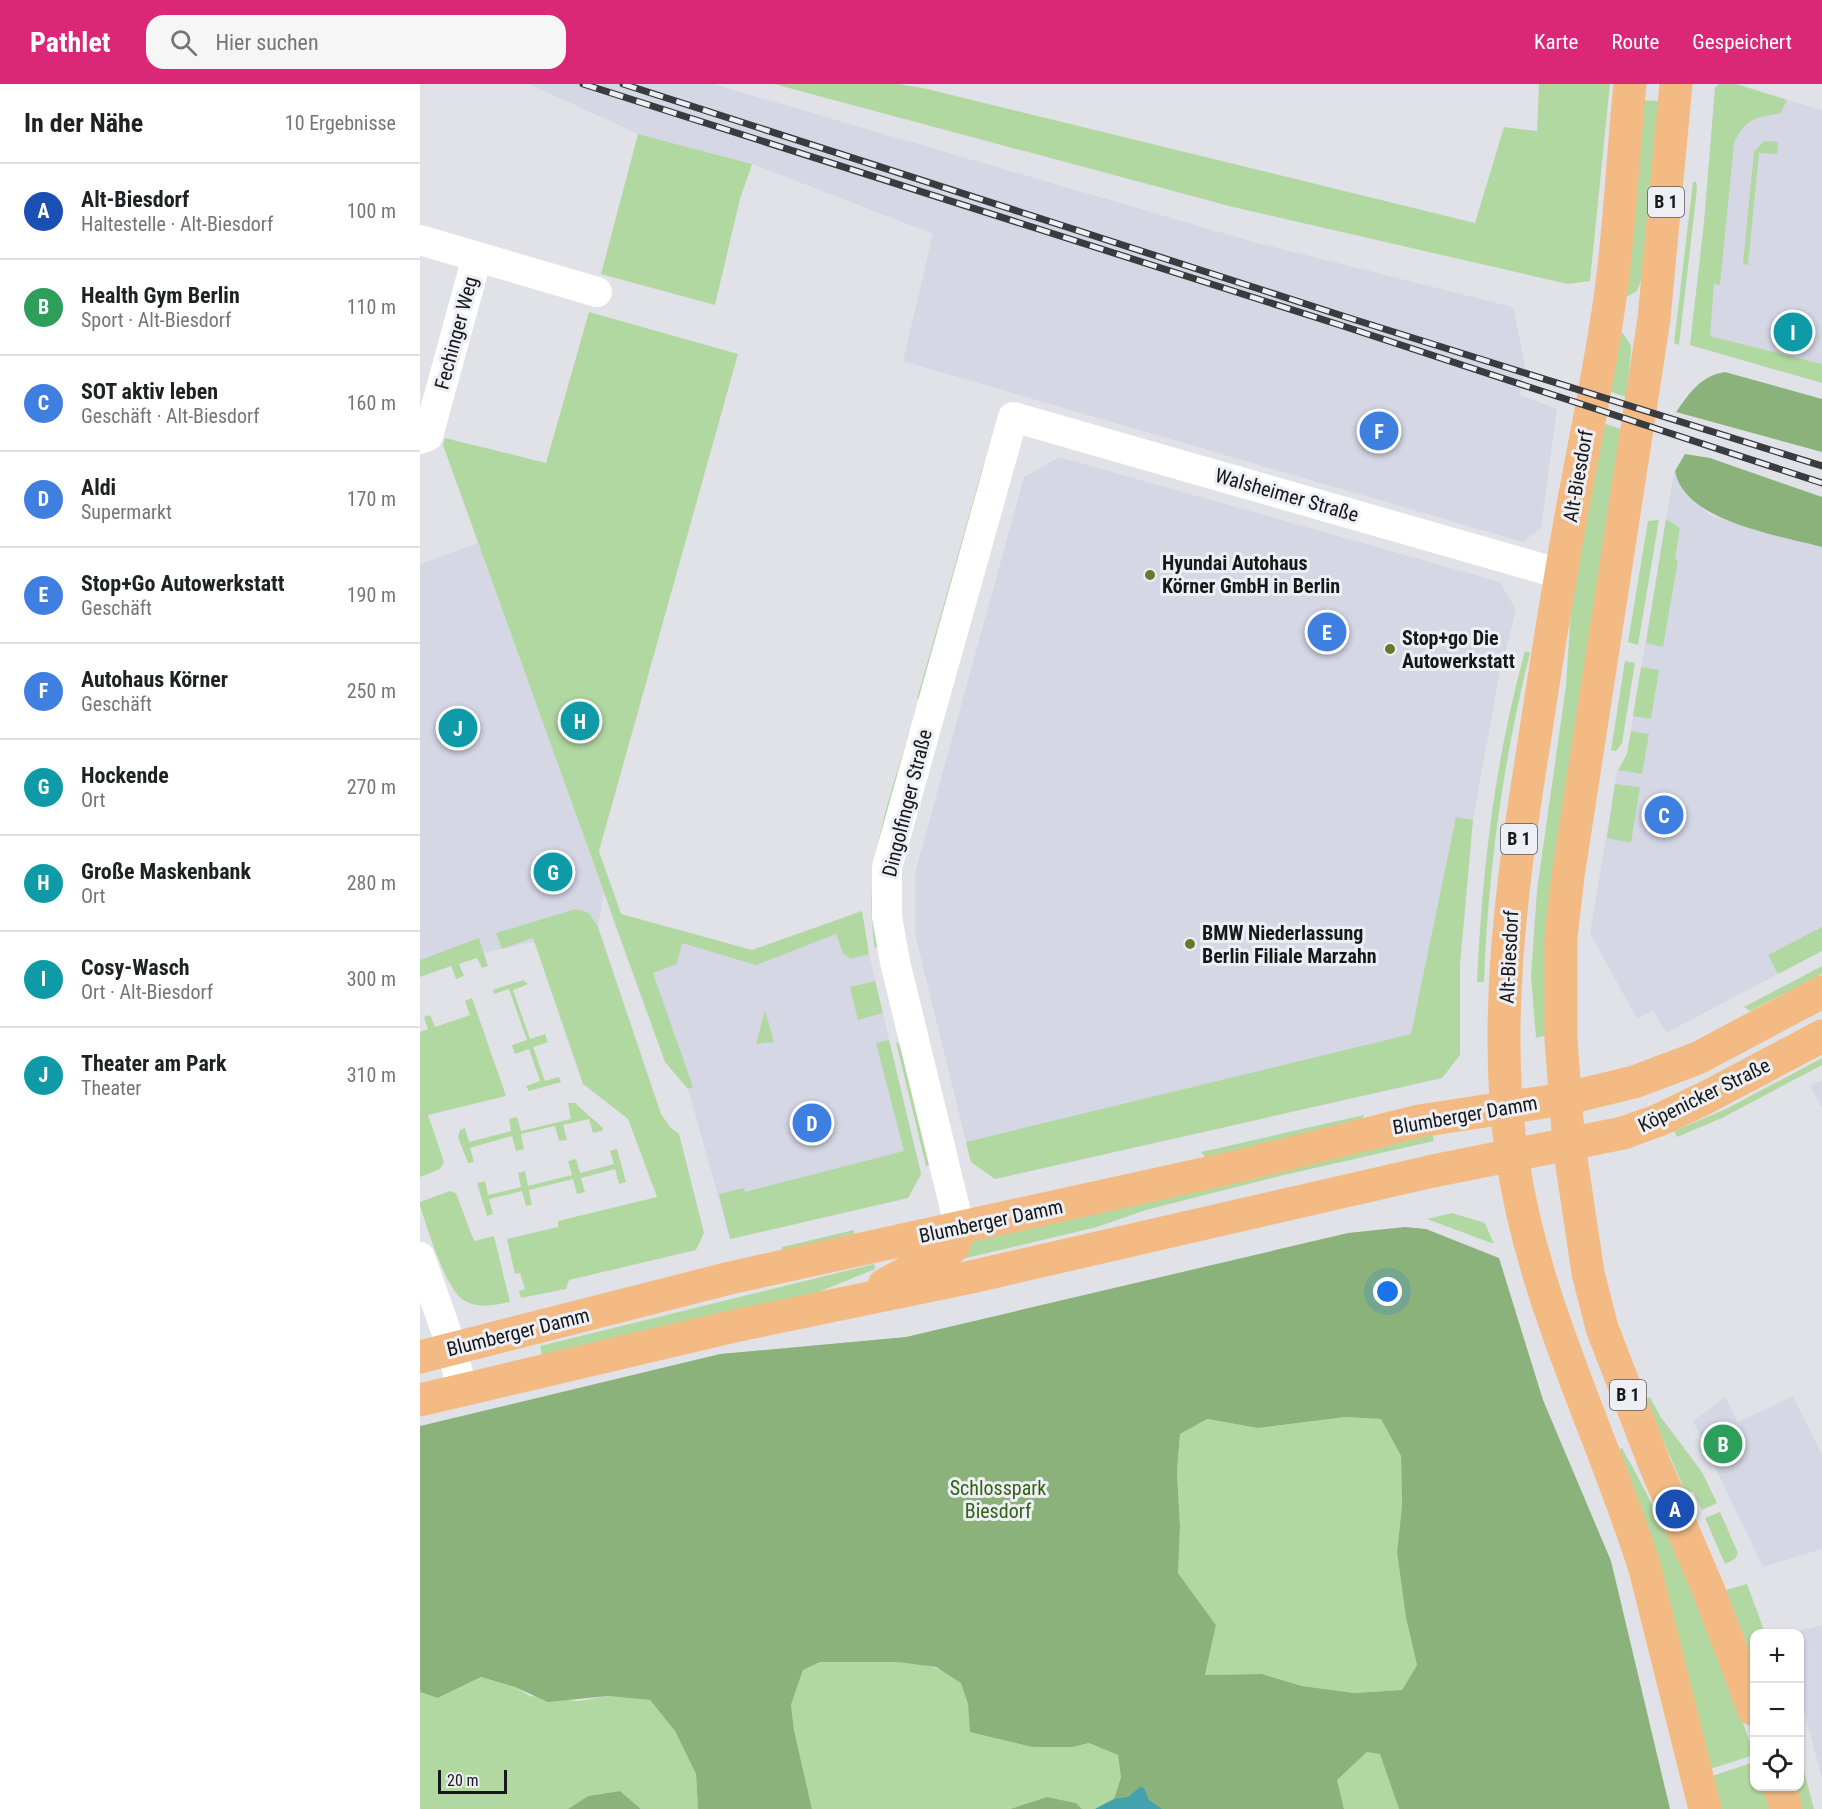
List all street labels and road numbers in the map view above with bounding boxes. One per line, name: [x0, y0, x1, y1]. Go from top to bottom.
road number: B 1: [1648, 187, 1684, 217]
street label: Fechinger Weg: [429, 274, 483, 392]
street label: Alt-Biesdorf: [1558, 427, 1598, 524]
street label: Walsheimer Straße: [1212, 463, 1362, 527]
street label: Dingolfinger Straße: [877, 727, 937, 879]
road number: B 1: [1501, 824, 1537, 854]
street label: Alt-Biesdorf: [1495, 909, 1523, 1004]
street label: Köpenicker Straße: [1634, 1053, 1774, 1137]
street label: Blumberger Damm: [1391, 1090, 1539, 1140]
street label: Blumberger Damm: [917, 1194, 1065, 1248]
street label: Blumberger Damm: [444, 1303, 592, 1361]
road number: B 1: [1610, 1380, 1646, 1410]

